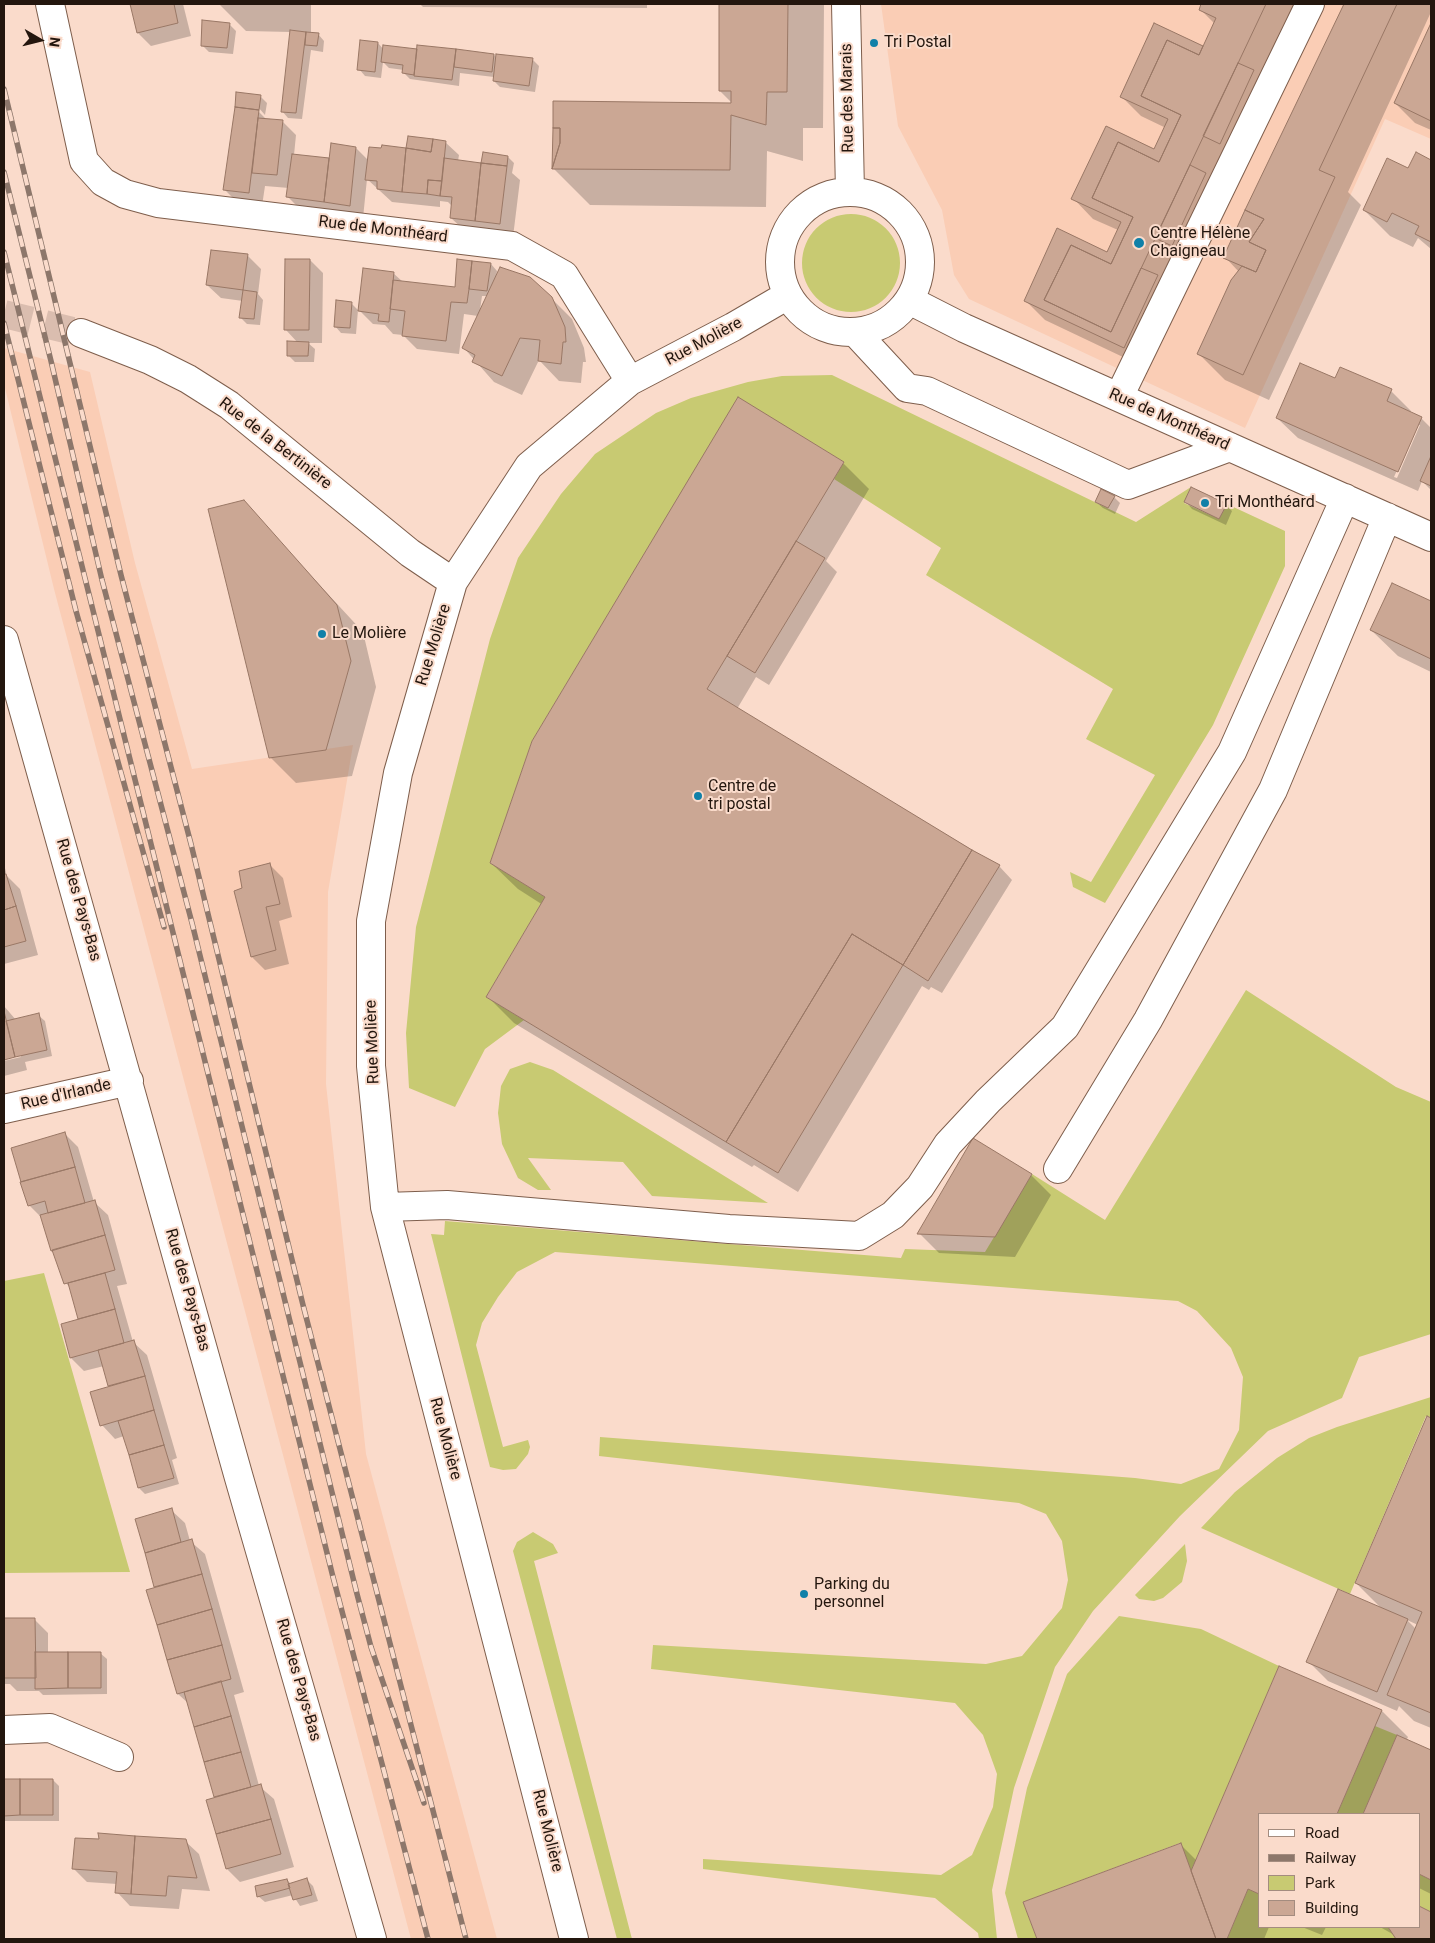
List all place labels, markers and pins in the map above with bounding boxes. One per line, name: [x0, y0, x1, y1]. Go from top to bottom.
place label: Tri Postal: [884, 33, 951, 53]
marker: Tri Postal: [868, 37, 880, 49]
place label: Centre Hélène Chaigneau: [1150, 224, 1250, 262]
marker: Centre Hélène Chaigneau: [1132, 236, 1146, 250]
place label: Tri Monthéard: [1215, 493, 1315, 513]
marker: Tri Monthéard: [1199, 497, 1211, 509]
place label: Le Molière: [332, 624, 406, 644]
marker: Le Molière: [316, 628, 328, 640]
place label: Centre de tri postal: [708, 777, 776, 815]
marker: Centre de tri postal: [692, 790, 704, 802]
place label: Parking du personnel: [814, 1575, 890, 1613]
marker: Parking du personnel: [798, 1588, 810, 1600]

